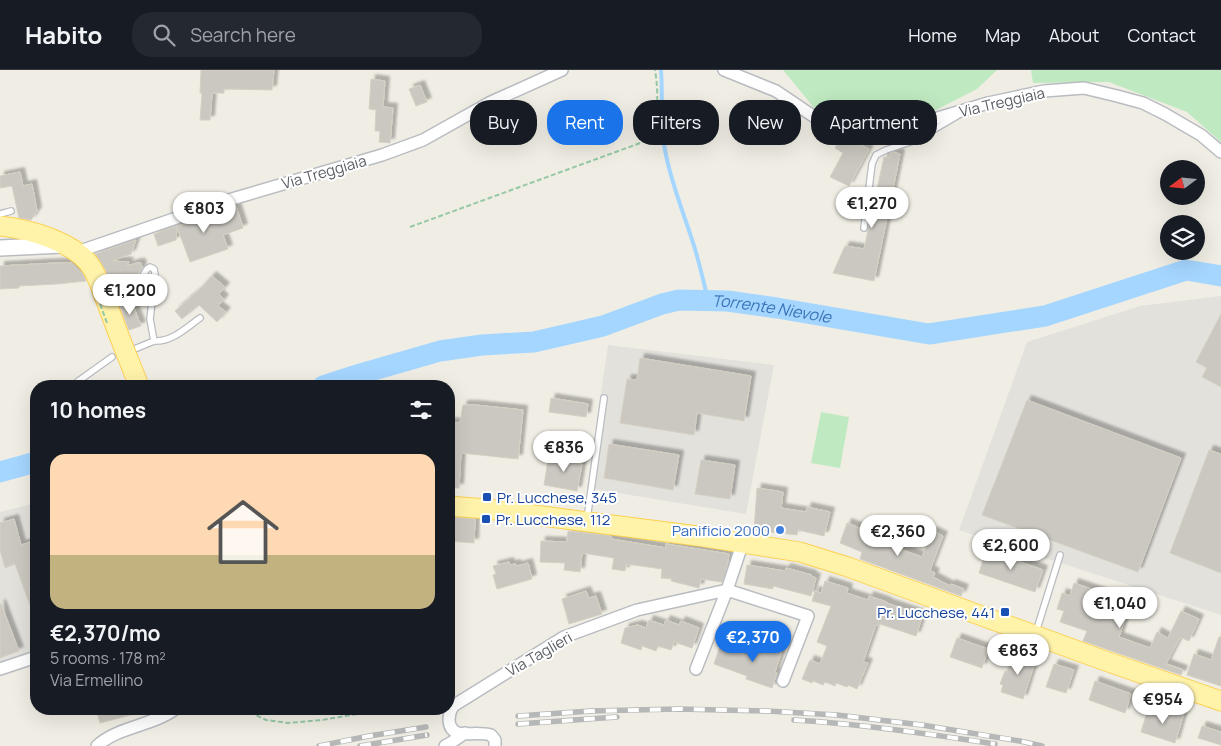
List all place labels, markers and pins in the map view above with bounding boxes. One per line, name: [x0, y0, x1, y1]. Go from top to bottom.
pin: €1,270: [831, 186, 913, 229]
pin: €803: [174, 191, 234, 234]
pin: €1,200: [89, 274, 171, 316]
pin: €836: [534, 430, 594, 473]
place label: Pr. Lucchese, 345: [497, 487, 617, 508]
marker: Pr. Lucchese, 345: [481, 491, 493, 503]
place label: Pr. Lucchese, 112: [496, 509, 610, 530]
marker: Pr. Lucchese, 112: [480, 513, 492, 525]
pin: €2,360: [857, 514, 939, 557]
place label: Panificio 2000: [672, 520, 770, 541]
marker: Panificio 2000: [774, 524, 786, 536]
pin: €2,600: [970, 528, 1052, 571]
pin: €1,040: [1079, 586, 1161, 629]
place label: Pr. Lucchese, 441: [877, 602, 995, 623]
marker: Pr. Lucchese, 441: [999, 606, 1011, 618]
pin: €2,370: [712, 620, 794, 663]
pin: €863: [988, 634, 1048, 676]
pin: €954: [1133, 682, 1193, 725]

